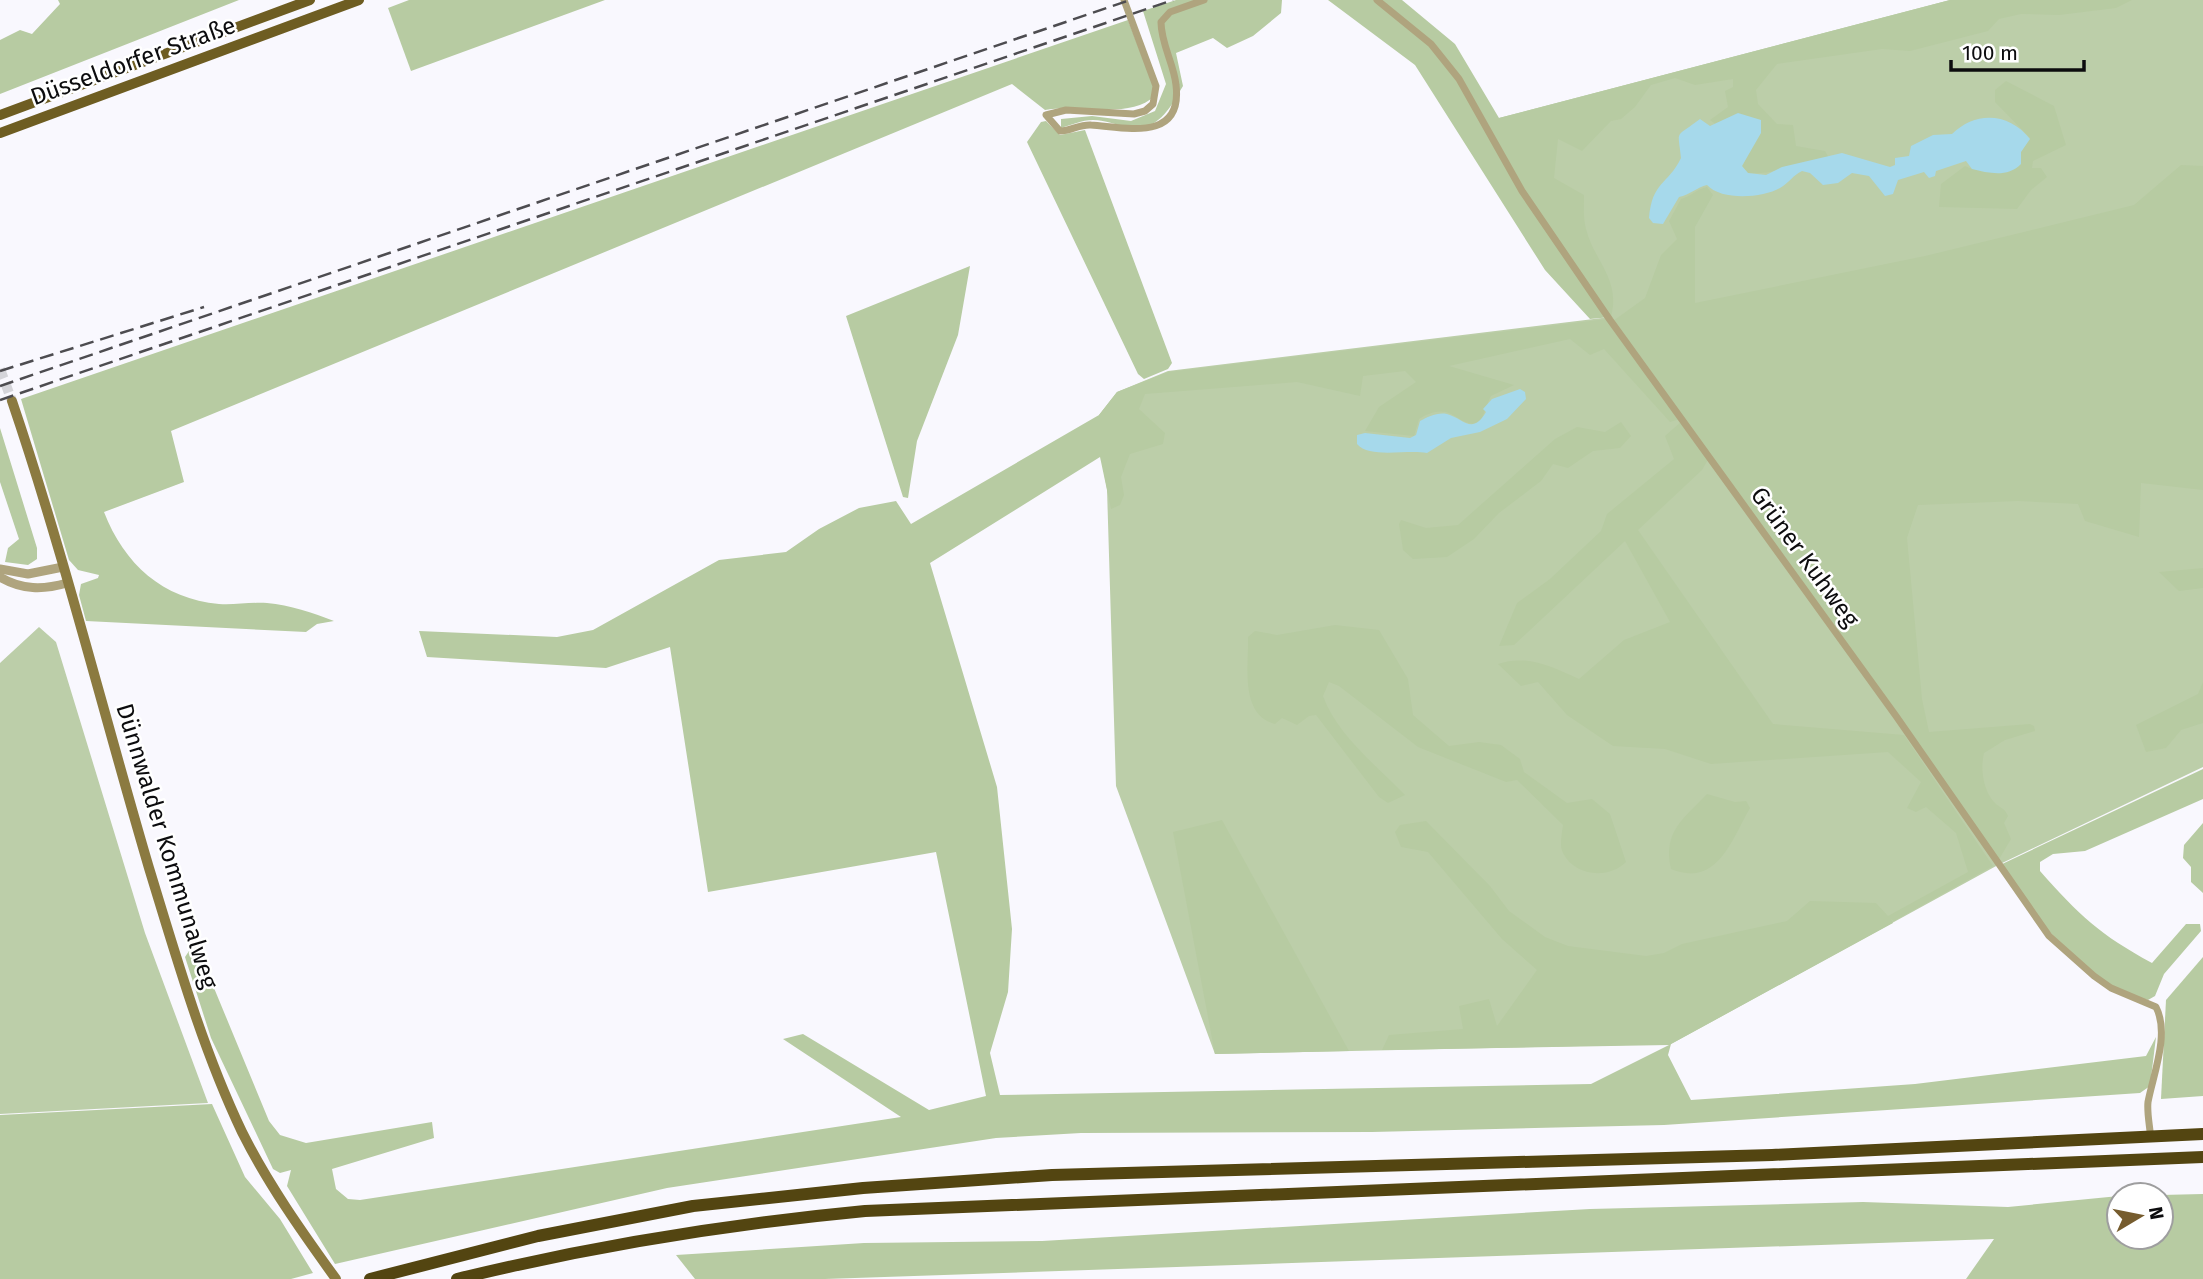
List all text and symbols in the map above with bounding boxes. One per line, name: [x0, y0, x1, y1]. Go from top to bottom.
street label: Düsseldorfer Straße: [27, 11, 239, 111]
scale bar: [1951, 28, 2084, 72]
text: 100 m: [1962, 40, 2018, 66]
street label: Grüner Kuhweg: [1745, 482, 1865, 633]
street label: Dünnwalder Kommunalweg: [110, 700, 224, 993]
north arrow: [2105, 1181, 2175, 1251]
text: N: [2144, 1205, 2169, 1221]

